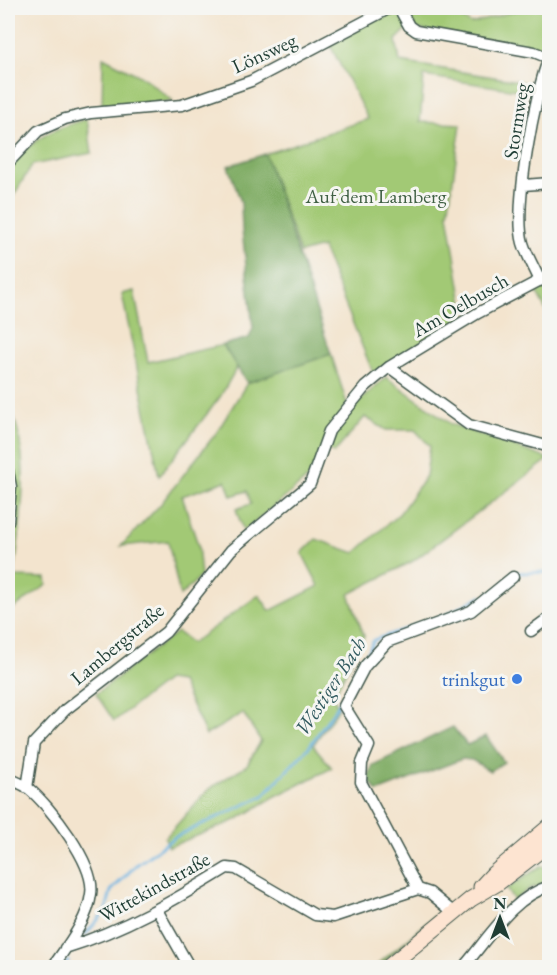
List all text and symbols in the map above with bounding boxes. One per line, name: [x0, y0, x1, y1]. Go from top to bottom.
street label: Lönsweg: [228, 27, 301, 79]
street label: Stormweg: [497, 81, 535, 161]
park label: Auf dem Lamberg: [305, 183, 447, 209]
street label: Am Oelbusch: [406, 267, 513, 344]
street label: Lambergstraße: [65, 597, 169, 691]
water label: Westiger Bach: [288, 632, 372, 740]
place label: trinkgut: [442, 666, 506, 692]
marker: trinkgut: [510, 672, 524, 686]
street label: Wittekindstraße: [94, 846, 214, 928]
north arrow: [470, 888, 530, 948]
text: N: [494, 893, 507, 914]

